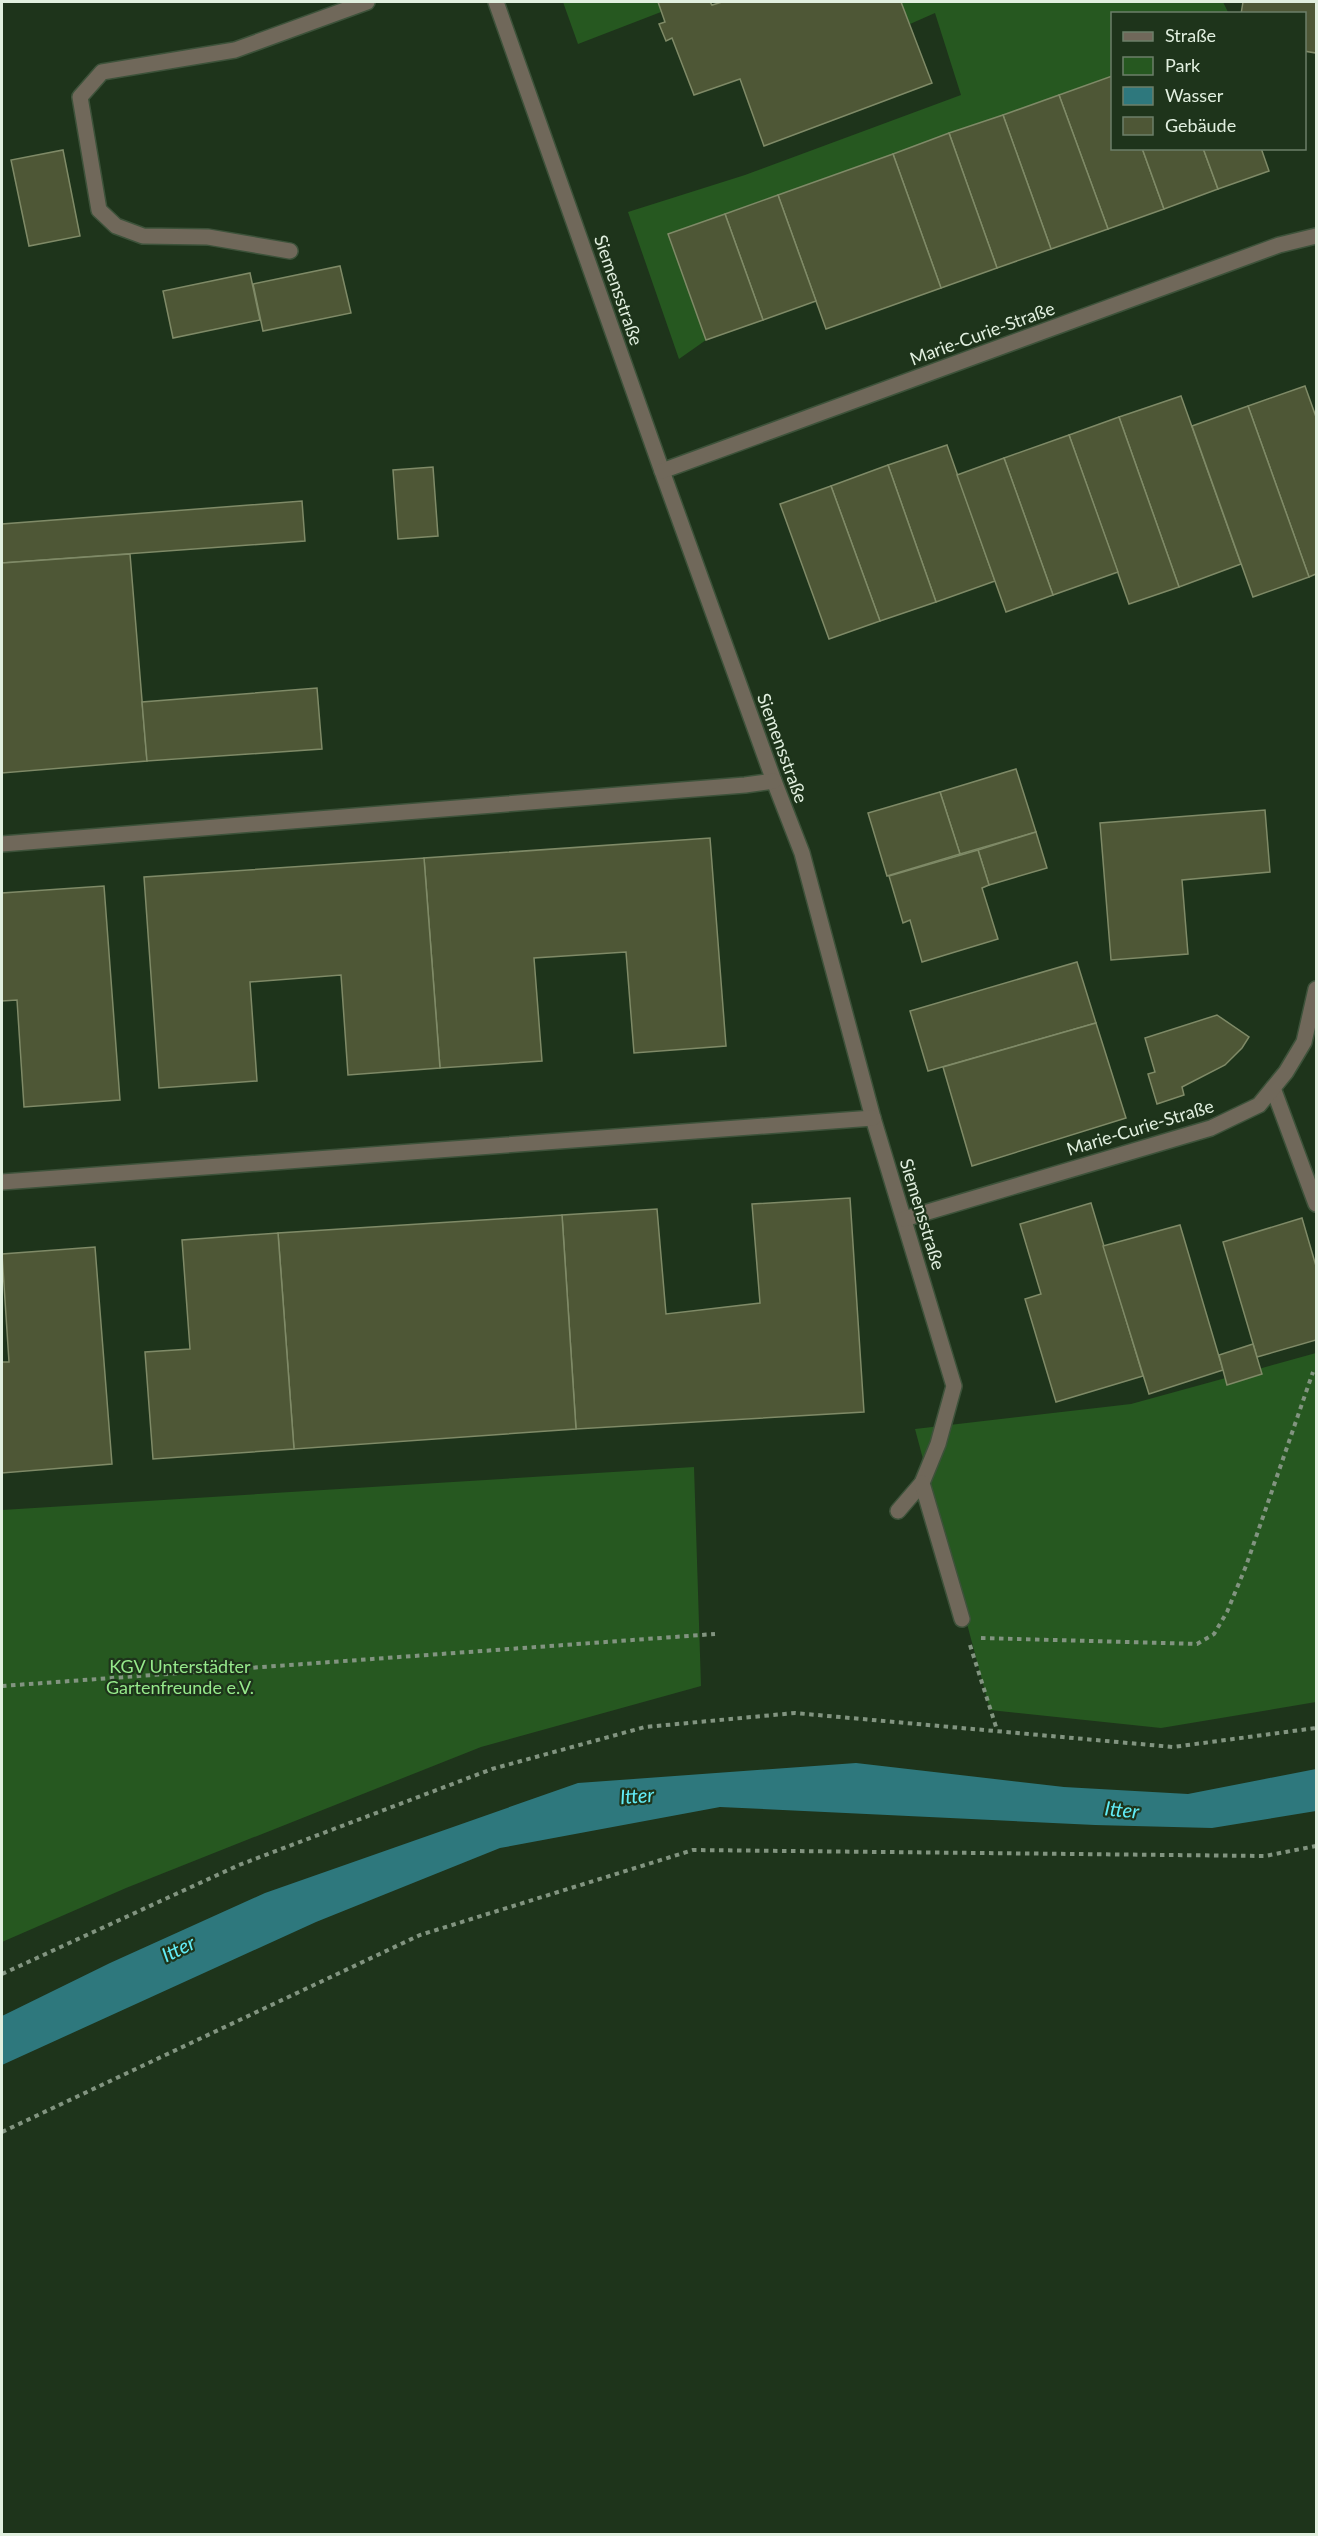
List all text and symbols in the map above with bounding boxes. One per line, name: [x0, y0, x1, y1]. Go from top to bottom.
legend: [1111, 12, 1306, 150]
text: Straße: [1165, 24, 1216, 46]
text: Park: [1165, 54, 1201, 76]
text: Wasser: [1165, 84, 1224, 106]
text: Gebäude: [1165, 114, 1236, 136]
street label: Siemensstraße: [590, 232, 648, 348]
street label: Marie-Curie-Straße: [907, 297, 1057, 369]
street label: Siemensstraße: [753, 690, 813, 806]
street label: Marie-Curie-Straße: [1064, 1094, 1216, 1160]
street label: Siemensstraße: [896, 1156, 950, 1272]
park label: KGV Unterstädter Gartenfreunde e.V.: [106, 1655, 254, 1698]
water label: Itter: [619, 1782, 656, 1808]
water label: Itter: [1104, 1795, 1141, 1823]
water label: Itter: [157, 1929, 200, 1966]

